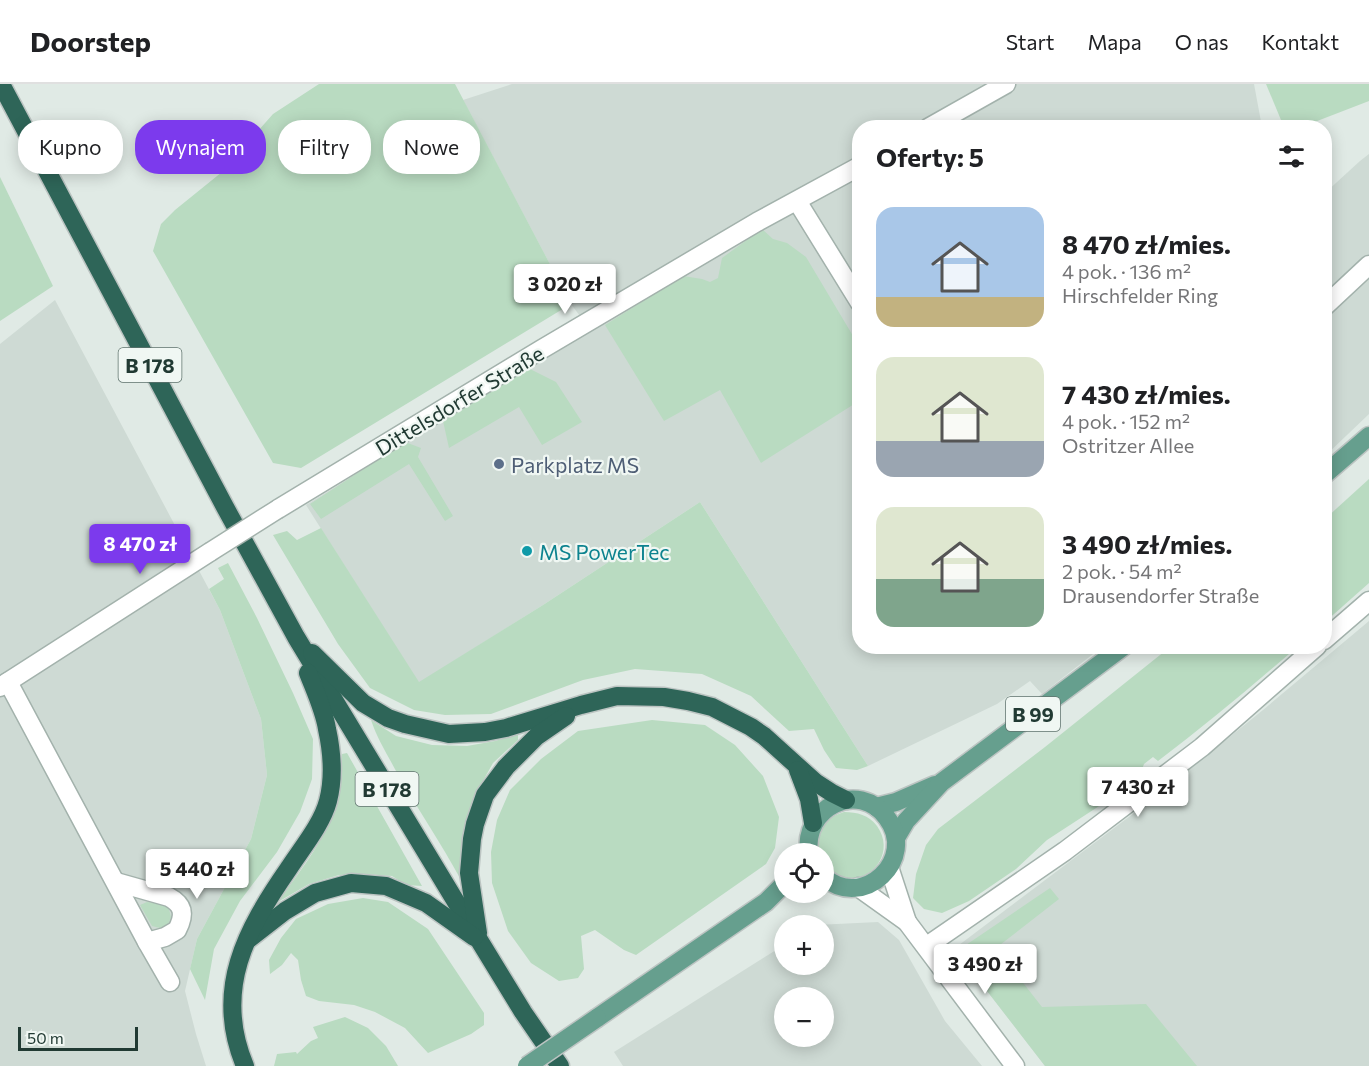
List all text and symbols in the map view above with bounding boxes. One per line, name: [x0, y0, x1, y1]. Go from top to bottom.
text: Doorstep: [30, 24, 151, 58]
text: Start: [1006, 29, 1054, 54]
text: Mapa: [1087, 29, 1142, 54]
text: O nas: [1175, 29, 1228, 54]
text: Kontakt: [1261, 29, 1339, 54]
chip: Kupno: [18, 120, 123, 174]
chip: Wynajem: [135, 120, 266, 174]
chip: Filtry: [278, 120, 371, 174]
chip: Nowe: [383, 120, 480, 174]
icon: filters: [1275, 140, 1308, 173]
text: Oferty: 5: [876, 141, 984, 172]
text: 8 470 zł/mies.: [1062, 228, 1231, 259]
icon: home: [924, 231, 996, 303]
text: 4 pok. · 136 m²: [1062, 259, 1191, 283]
pin: 3 020 zł: [503, 264, 627, 315]
text: 3 020 zł: [528, 271, 602, 295]
text: Hirschfelder Ring: [1062, 283, 1218, 307]
street label: Dittelsdorfer Straße: [370, 340, 548, 460]
road number: B 178: [118, 348, 182, 382]
text: 7 430 zł/mies.: [1062, 378, 1231, 409]
icon: home: [924, 381, 996, 453]
text: 4 pok. · 152 m²: [1062, 409, 1190, 433]
text: Ostritzer Allee: [1062, 433, 1194, 457]
place label: Parkplatz MS: [511, 452, 639, 477]
marker: Parkplatz MS: [492, 457, 506, 471]
pin: 8 470 zł: [78, 524, 202, 575]
text: 3 490 zł/mies.: [1062, 528, 1232, 559]
text: 8 470 zł: [103, 531, 177, 555]
icon: home: [924, 531, 996, 603]
place label: MS PowerTec: [539, 539, 670, 564]
marker: MS PowerTec: [520, 544, 534, 558]
text: 2 pok. · 54 m²: [1062, 559, 1181, 583]
text: Drausendorfer Straße: [1062, 583, 1259, 607]
road number: B 99: [1006, 697, 1060, 731]
pin: 7 430 zł: [1076, 767, 1200, 818]
road number: B 178: [356, 772, 418, 806]
text: 7 430 zł: [1101, 774, 1175, 798]
map controls: [774, 843, 834, 1047]
button: locate: [774, 843, 834, 903]
pin: 5 440 zł: [135, 849, 259, 900]
text: 5 440 zł: [160, 856, 234, 880]
button: +: [774, 915, 834, 975]
pin: 3 490 zł: [923, 944, 1047, 995]
text: 3 490 zł: [948, 951, 1022, 975]
button: −: [774, 987, 834, 1047]
scale bar: [18, 1024, 138, 1052]
text: 50 m: [27, 1028, 64, 1047]

